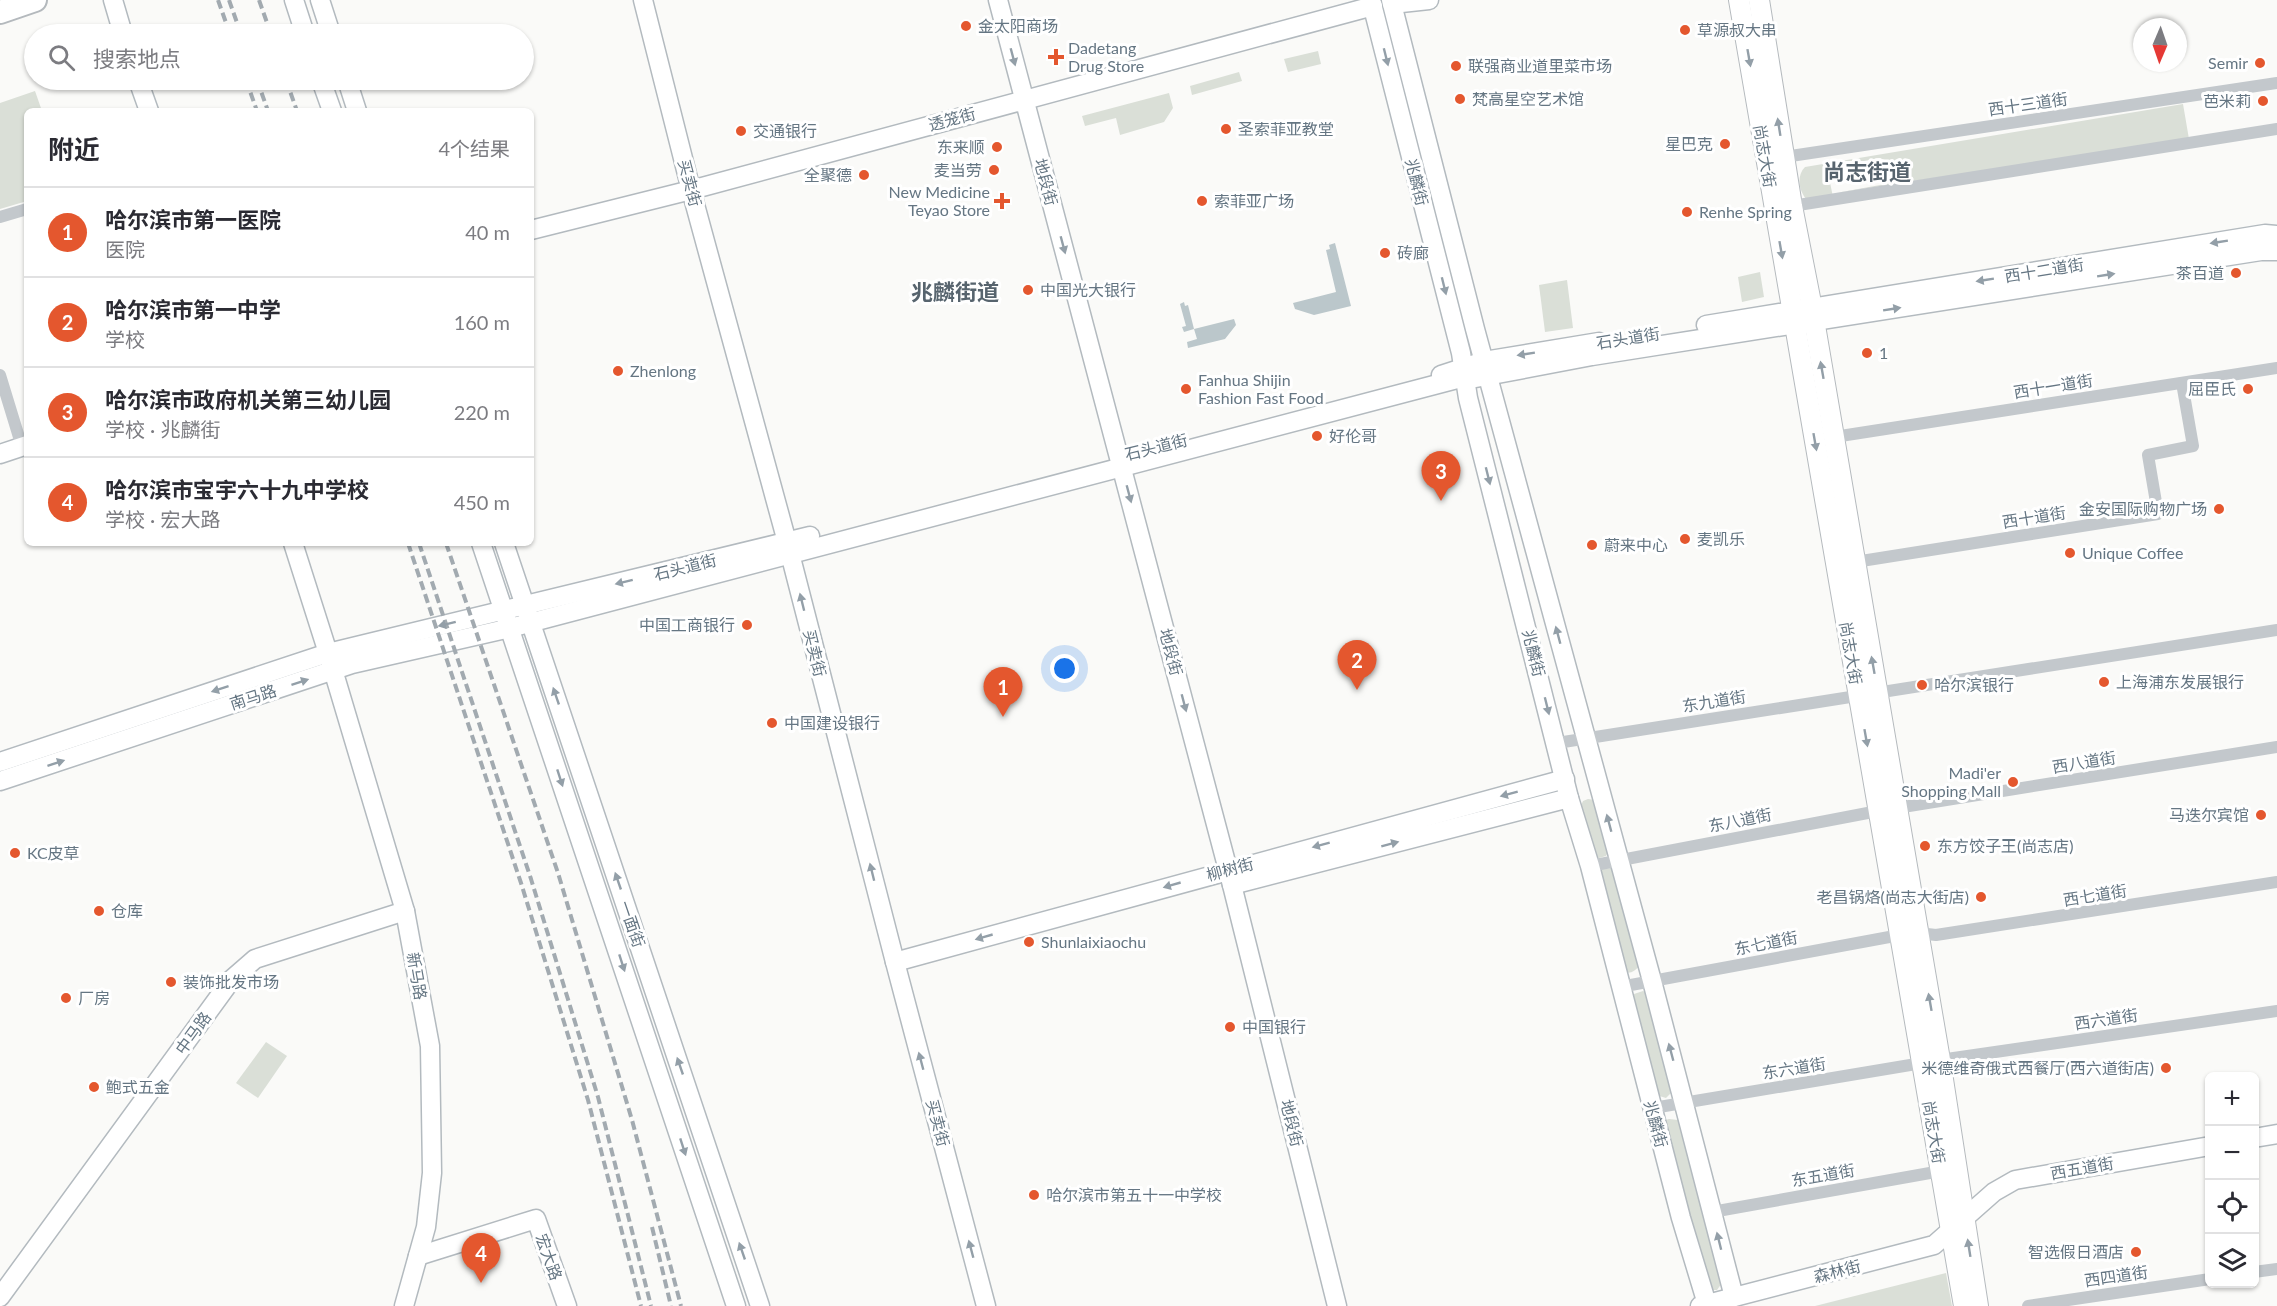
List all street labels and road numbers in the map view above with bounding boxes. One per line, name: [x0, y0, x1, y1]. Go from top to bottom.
street label: 西十三道街: [1987, 89, 2069, 118]
street label: 透笼街: [926, 103, 978, 134]
street label: 尚志大街: [1751, 123, 1780, 189]
street label: 地段街: [1031, 156, 1062, 208]
street label: 兆麟街: [1402, 156, 1433, 207]
street label: 买卖街: [675, 157, 706, 209]
street label: 西十二道街: [2003, 254, 2085, 285]
street label: 石头道街: [1595, 323, 1661, 352]
street label: 西十一道街: [2012, 370, 2094, 401]
street label: 石头道街: [1123, 430, 1189, 463]
street label: 西十道街: [2001, 502, 2067, 531]
street label: 石头道街: [652, 550, 718, 583]
street label: 尚志大街: [1837, 620, 1866, 686]
street label: 地段街: [1156, 626, 1187, 678]
street label: 买卖街: [800, 627, 831, 678]
street label: 兆麟街: [1519, 627, 1550, 678]
street label: 南马路: [227, 680, 279, 713]
street label: 东九道街: [1681, 686, 1747, 715]
street label: 西八道街: [2051, 747, 2117, 776]
street label: 东八道街: [1707, 804, 1773, 835]
street label: 柳树街: [1204, 853, 1256, 884]
street label: 西七道街: [2062, 880, 2128, 909]
street label: 一面街: [616, 898, 649, 950]
street label: 东七道街: [1733, 927, 1799, 958]
street label: 新马路: [404, 951, 431, 1001]
street label: 西六道街: [2073, 1005, 2139, 1032]
street label: 中马路: [171, 1008, 214, 1058]
street label: 东六道街: [1761, 1053, 1827, 1082]
street label: 买卖街: [923, 1097, 954, 1149]
street label: 地段街: [1277, 1097, 1308, 1148]
street label: 兆麟街: [1641, 1098, 1672, 1150]
street label: 尚志大街: [1920, 1099, 1949, 1165]
street label: 西五道街: [2049, 1153, 2115, 1182]
street label: 东五道街: [1790, 1160, 1856, 1189]
street label: 宏大路: [532, 1231, 567, 1283]
street label: 森林街: [1811, 1255, 1862, 1286]
street label: 西四道街: [2083, 1262, 2149, 1289]

